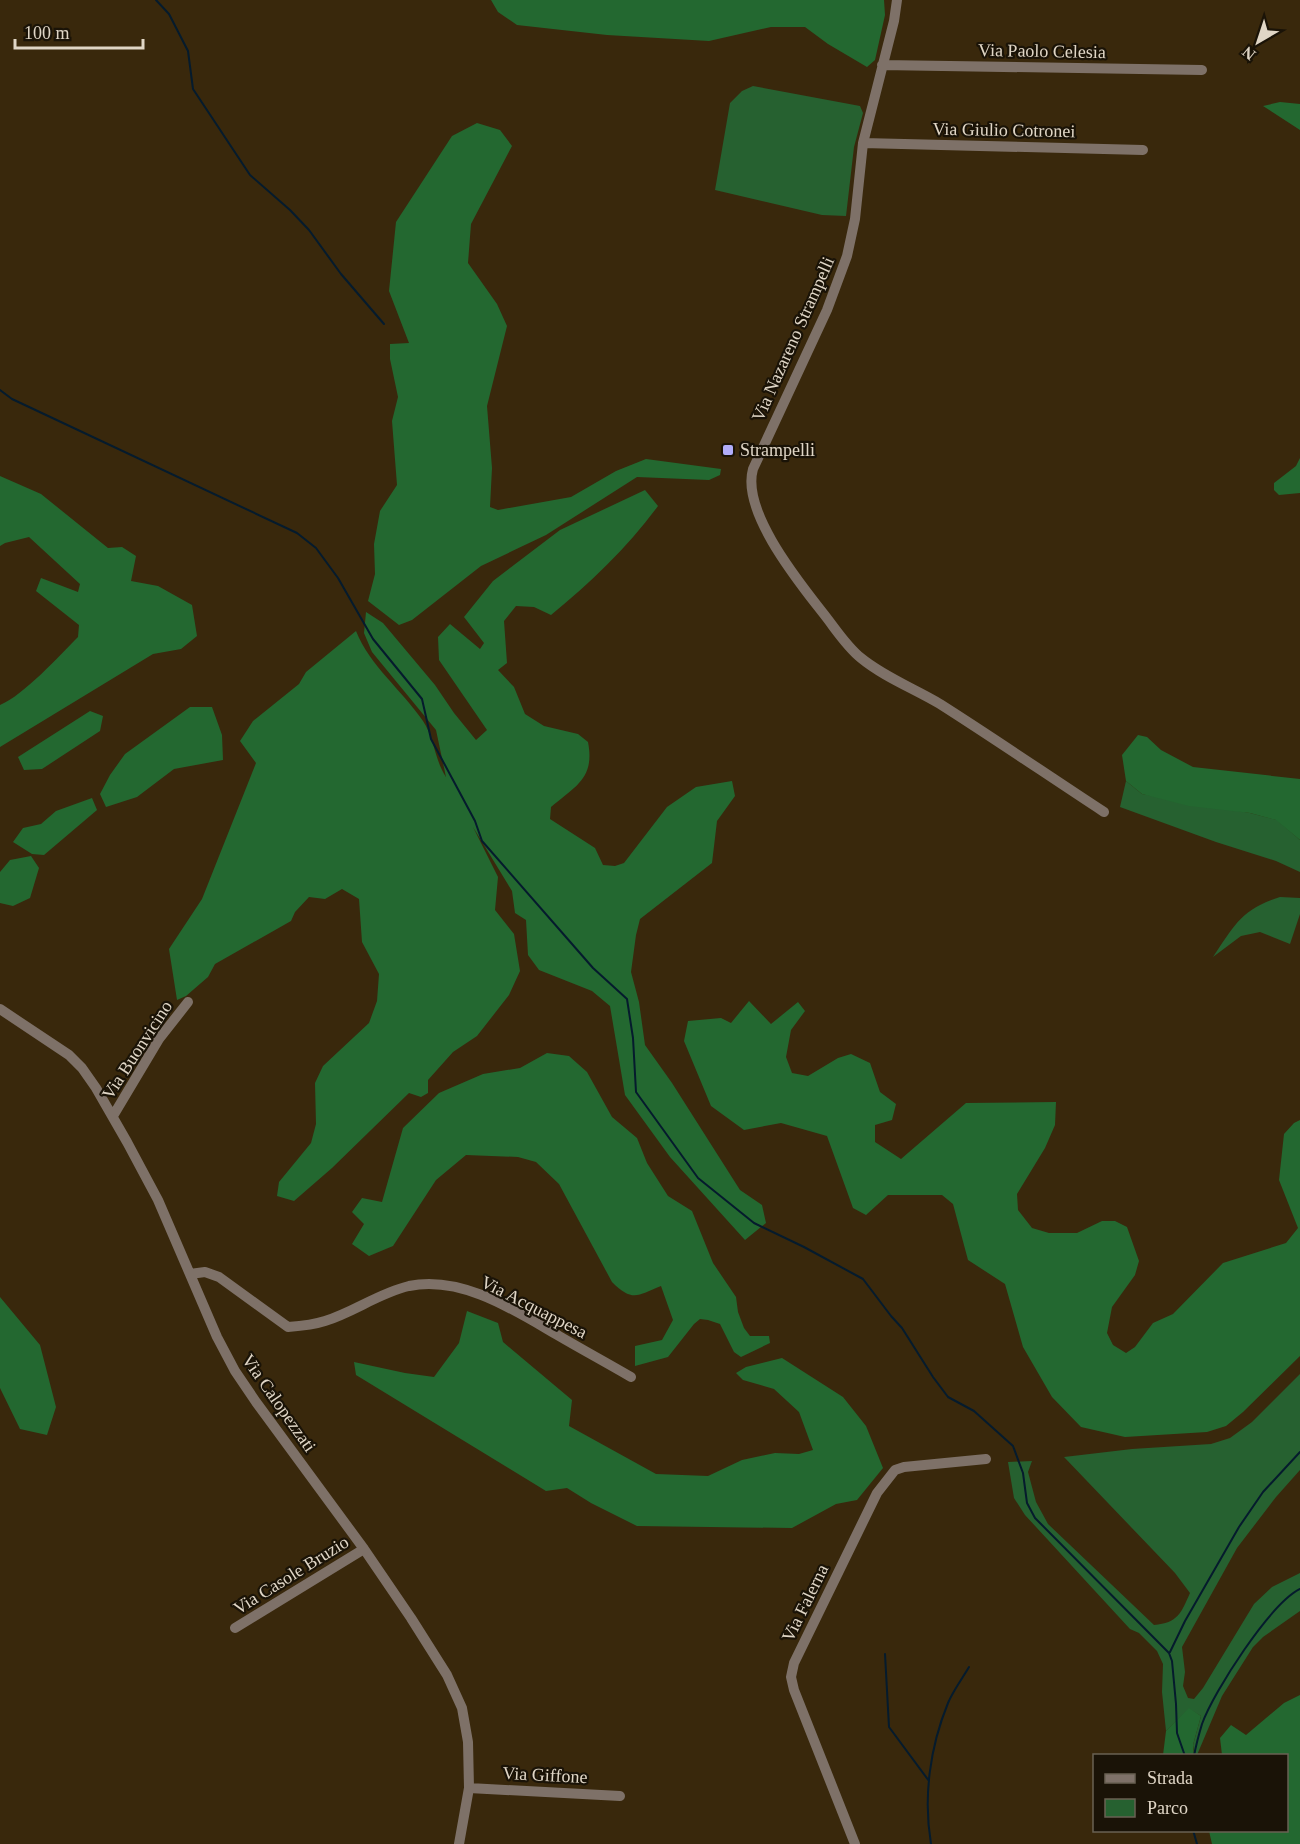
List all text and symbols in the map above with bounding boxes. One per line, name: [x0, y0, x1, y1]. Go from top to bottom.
scale bar: [15, 12, 142, 50]
north arrow: [1228, 12, 1288, 72]
text: 100 m: [24, 23, 70, 43]
street label: Via Paolo Celesia: [978, 40, 1106, 62]
text: N: [1239, 43, 1259, 64]
street label: Via Giulio Cotronei: [932, 119, 1076, 141]
street label: Via Nazareno Strampelli: [748, 254, 838, 424]
place label: Strampelli: [740, 440, 815, 460]
marker: Strampelli: [721, 443, 735, 457]
street label: Via Buonvicino: [98, 997, 176, 1103]
street label: Via Acquappesa: [478, 1272, 590, 1342]
street label: Via Calopezzati: [238, 1350, 320, 1456]
street label: Via Casole Bruzio: [230, 1532, 352, 1618]
street label: Via Falerna: [778, 1561, 832, 1645]
legend: [1093, 1754, 1288, 1832]
street label: Via Giffone: [502, 1763, 588, 1787]
text: Strada: [1147, 1768, 1193, 1788]
text: Parco: [1147, 1798, 1188, 1818]

